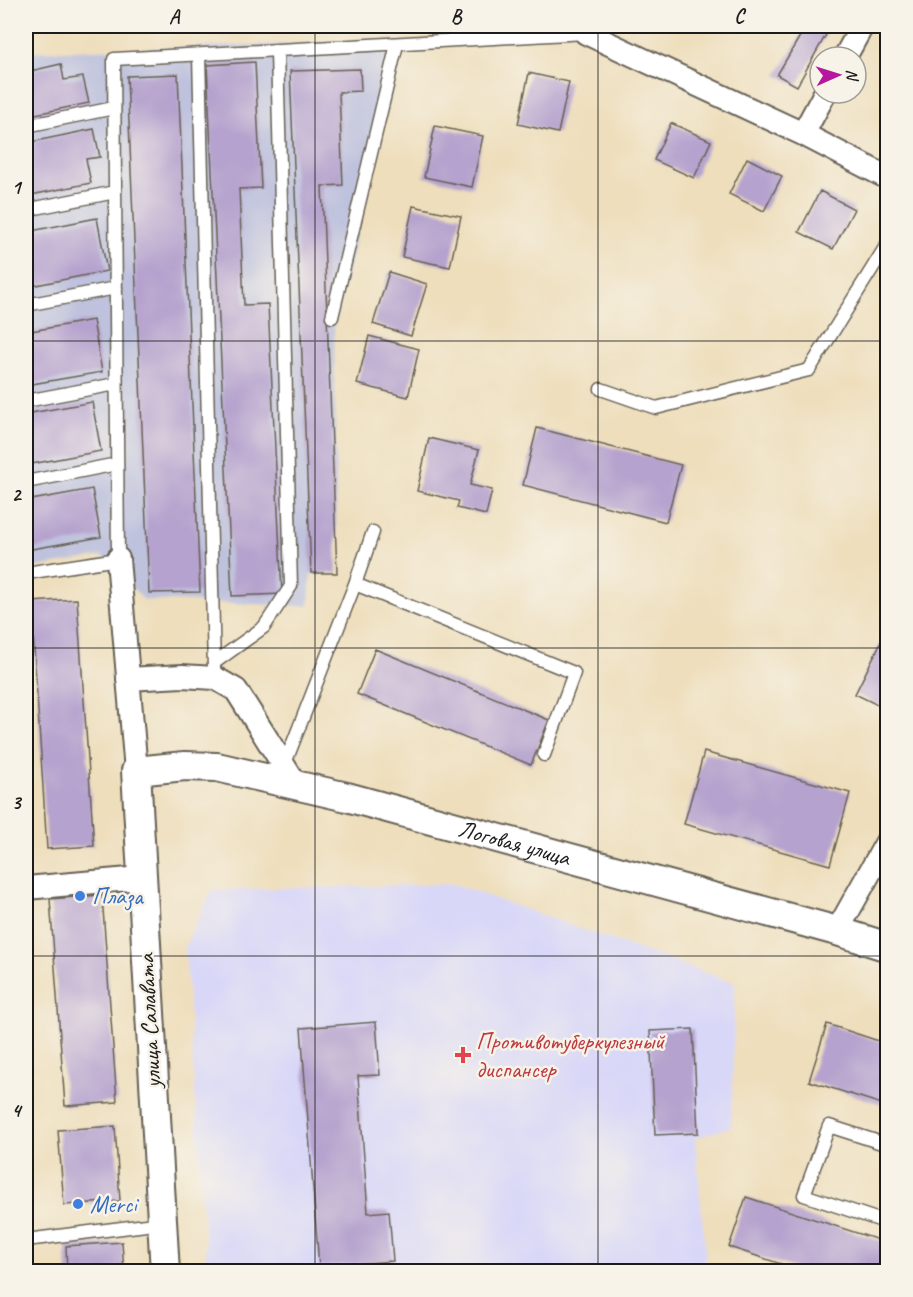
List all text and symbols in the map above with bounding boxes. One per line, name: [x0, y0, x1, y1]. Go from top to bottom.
text: A: [169, 4, 181, 29]
text: B: [451, 4, 463, 29]
text: C: [734, 4, 746, 29]
north arrow: [808, 45, 868, 105]
text: N: [842, 69, 862, 83]
text: 1: [12, 175, 23, 200]
text: 2: [12, 482, 23, 507]
text: 3: [12, 790, 23, 815]
street label: Логовая улица: [455, 813, 575, 873]
place label: Плаза: [92, 881, 144, 911]
marker: Плаза: [73, 889, 87, 903]
street label: улица Салавата: [130, 952, 168, 1091]
place label: Противотуберкулезный диспансер: [476, 1026, 666, 1084]
marker: Противотуберкулезный диспансер: [454, 1046, 472, 1064]
text: 4: [12, 1098, 24, 1123]
place label: Merci: [90, 1189, 139, 1219]
marker: Merci: [71, 1197, 85, 1211]

